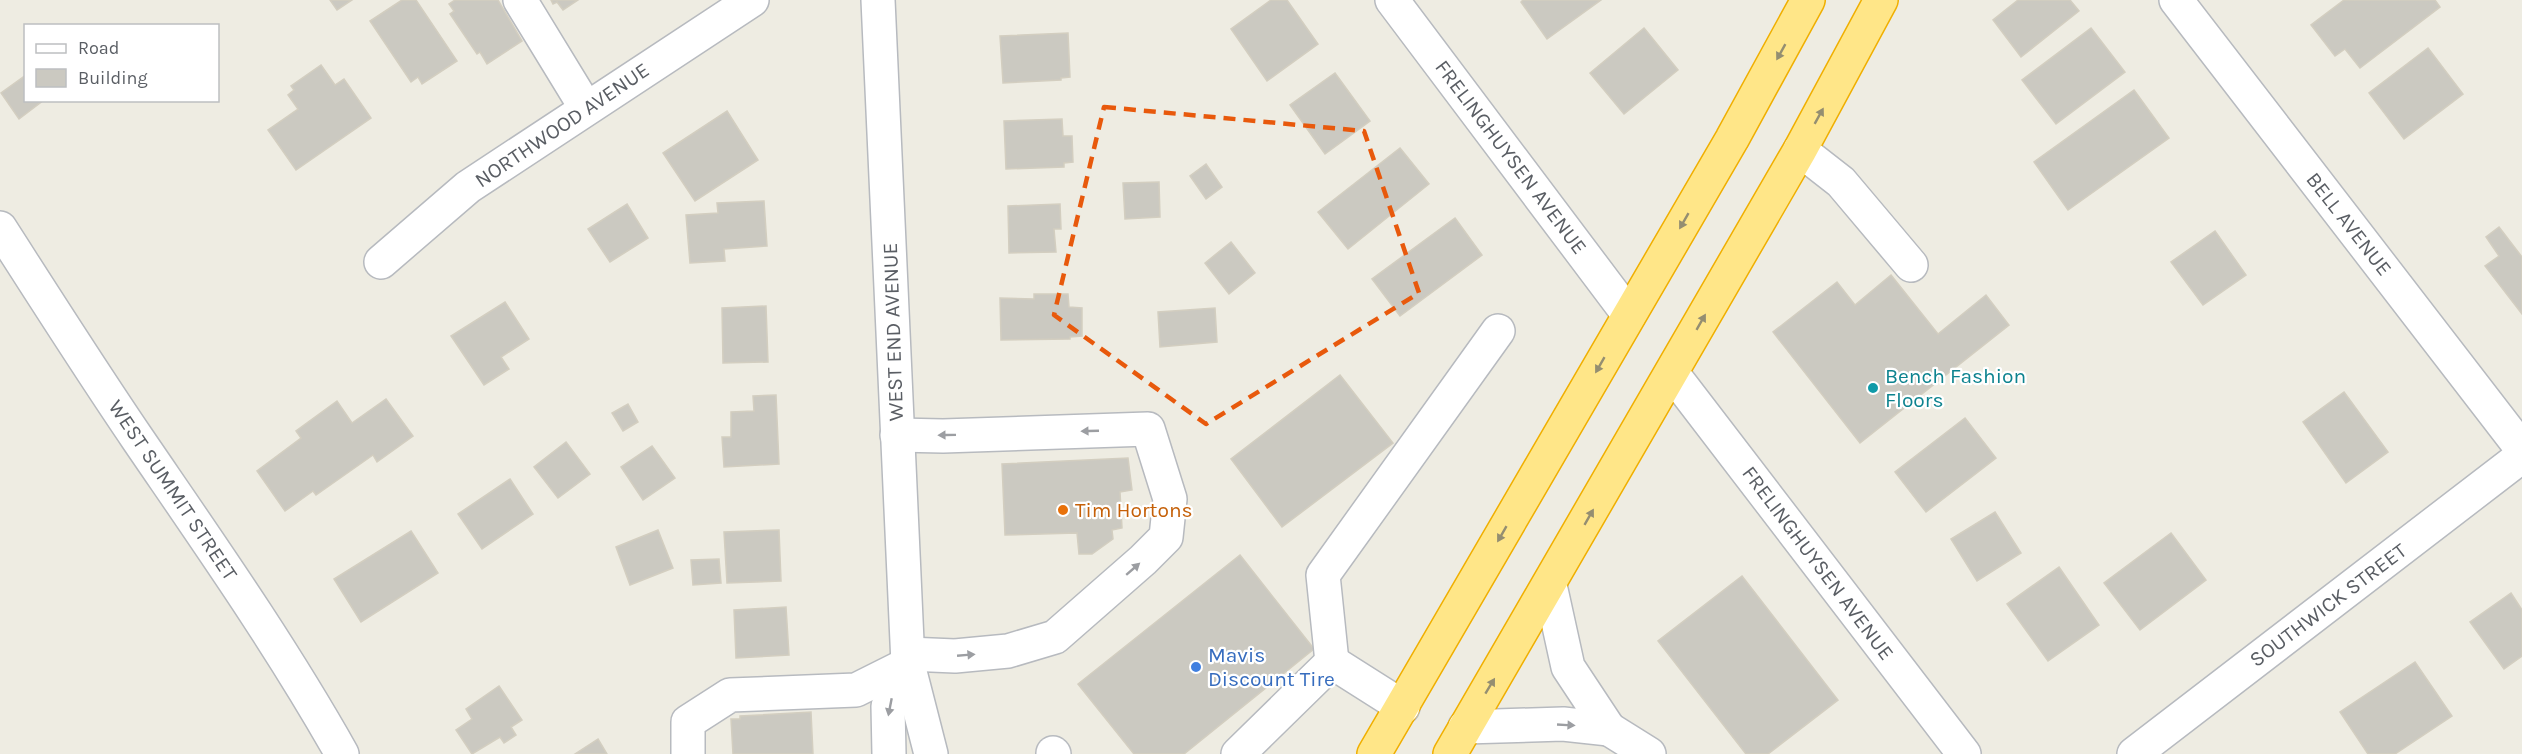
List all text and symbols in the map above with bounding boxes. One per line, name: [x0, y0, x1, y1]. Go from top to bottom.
legend: [24, 24, 219, 102]
text: Road: [78, 37, 119, 59]
one-way arrow: [1776, 43, 1786, 60]
street label: FRELINGHUYSEN AVENUE: [1430, 55, 1592, 259]
street label: NORTHWOOD AVENUE: [470, 58, 654, 192]
text: Building: [78, 67, 148, 89]
one-way arrow: [1814, 107, 1824, 124]
street label: BELL AVENUE: [2301, 168, 2397, 280]
one-way arrow: [1679, 213, 1689, 230]
street label: WEST END AVENUE: [878, 242, 908, 422]
one-way arrow: [1696, 314, 1707, 330]
one-way arrow: [1595, 357, 1605, 374]
place label: Bench Fashion Floors: [1885, 364, 2026, 412]
marker: Bench Fashion Floors: [1866, 381, 1880, 395]
street label: WEST SUMMIT STREET: [104, 395, 243, 585]
one-way arrow: [1080, 426, 1099, 435]
one-way arrow: [937, 431, 956, 440]
street label: FRELINGHUYSEN AVENUE: [1737, 461, 1899, 665]
place label: Tim Hortons: [1075, 498, 1193, 522]
marker: Tim Hortons: [1056, 503, 1070, 517]
one-way arrow: [1583, 509, 1594, 525]
one-way arrow: [1497, 526, 1508, 542]
street label: SOUTHWICK STREET: [2245, 538, 2411, 672]
one-way arrow: [1125, 563, 1140, 576]
place label: Mavis Discount Tire: [1208, 643, 1335, 691]
one-way arrow: [957, 650, 976, 660]
marker: Mavis Discount Tire: [1189, 660, 1203, 674]
one-way arrow: [1485, 677, 1495, 694]
one-way arrow: [885, 698, 894, 717]
one-way arrow: [1556, 721, 1575, 730]

